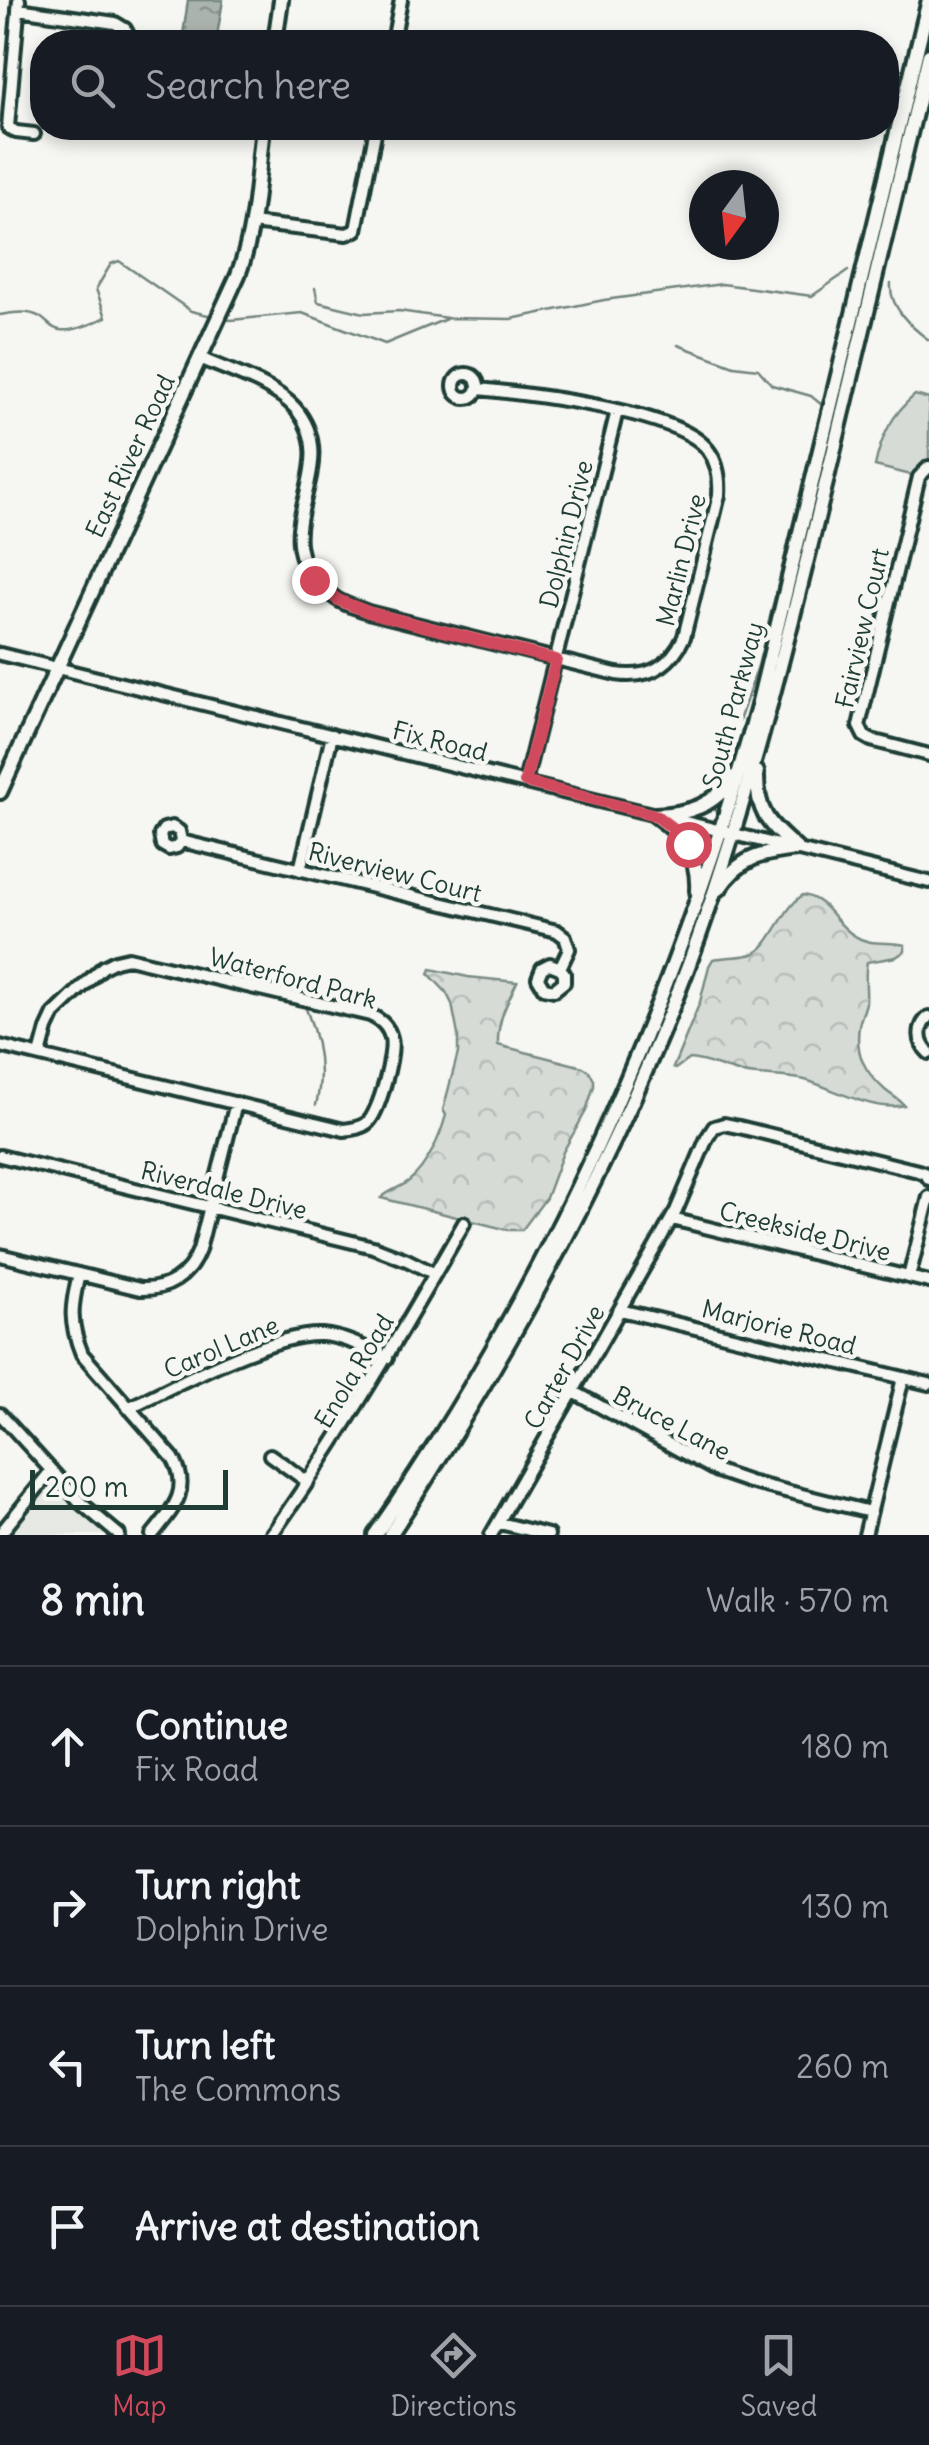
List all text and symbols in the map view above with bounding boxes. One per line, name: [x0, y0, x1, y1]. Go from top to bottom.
search box: [30, 30, 899, 140]
icon: search: [65, 58, 120, 113]
text: Search here: [145, 62, 351, 109]
north arrow: [689, 170, 779, 260]
street label: East River Road: [78, 369, 182, 543]
street label: Dolphin Drive: [532, 457, 600, 611]
street label: Marlin Drive: [649, 490, 713, 630]
street label: Fairview Court: [828, 545, 896, 711]
route end: [292, 558, 338, 604]
street label: South Parkway: [695, 618, 771, 792]
street label: Fix Road: [389, 714, 491, 768]
route start: [666, 822, 712, 868]
street label: Riverview Court: [305, 835, 485, 909]
street label: Waterford Park: [206, 940, 380, 1016]
street label: Riverdale Drive: [138, 1154, 310, 1226]
street label: Creekside Drive: [716, 1194, 894, 1268]
street label: Marjorie Road: [698, 1292, 860, 1362]
street label: Carter Drive: [517, 1299, 611, 1435]
street label: Carol Lane: [159, 1308, 283, 1386]
street label: Enola Road: [307, 1308, 401, 1434]
street label: Bruce Lane: [608, 1379, 736, 1467]
scale bar: [30, 1465, 228, 1510]
text: 200 m: [45, 1469, 128, 1505]
text: 8 min: [40, 1574, 145, 1626]
text: Walk · 570 m: [706, 1580, 889, 1621]
text: Continue: [135, 1702, 288, 1749]
icon: ahead: [40, 1719, 95, 1774]
text: 180 m: [801, 1726, 889, 1767]
text: Fix Road: [135, 1749, 259, 1790]
text: Turn right: [135, 1862, 301, 1909]
icon: right: [40, 1879, 95, 1934]
text: 130 m: [801, 1886, 889, 1927]
text: Dolphin Drive: [135, 1909, 329, 1950]
text: Turn left: [135, 2022, 275, 2069]
icon: left: [40, 2039, 95, 2094]
text: 260 m: [796, 2046, 889, 2087]
text: The Commons: [135, 2069, 341, 2110]
icon: arrive: [40, 2199, 95, 2254]
text: Arrive at destination: [135, 2203, 480, 2250]
tab: Map: [112, 2328, 167, 2424]
tab: Directions: [390, 2328, 517, 2424]
tab: Saved: [740, 2328, 817, 2424]

